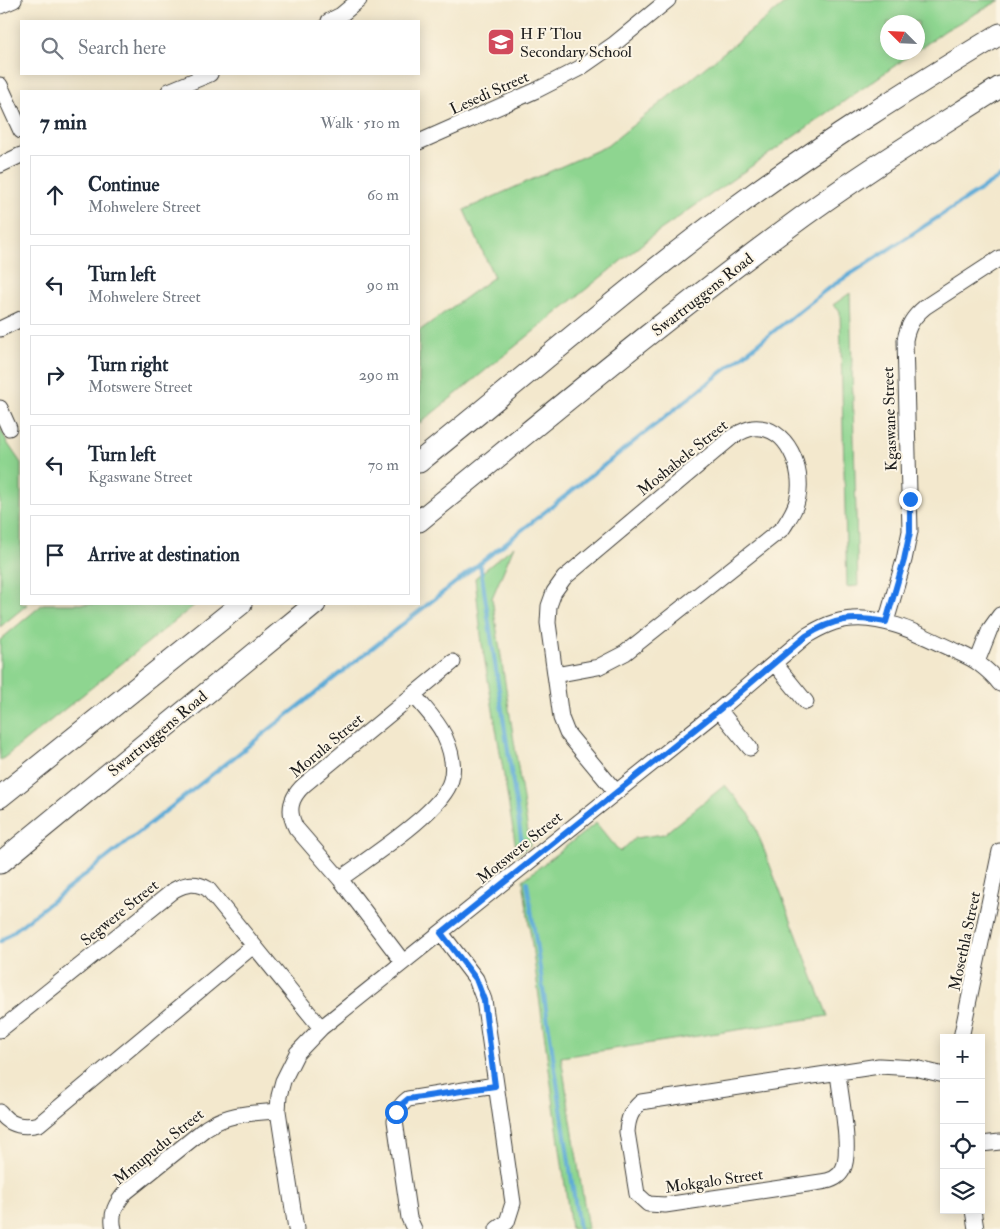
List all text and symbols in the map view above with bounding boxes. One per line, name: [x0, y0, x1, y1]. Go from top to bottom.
north arrow: [880, 15, 925, 60]
search box: [20, 20, 420, 75]
place label: H F Tlou Secondary School: [520, 24, 632, 62]
school or university icon: H F Tlou Secondary School: [486, 27, 516, 57]
icon: search: [38, 34, 66, 62]
text: Search here: [78, 36, 166, 60]
street label: Lesedi Street: [447, 67, 532, 119]
text: 7 min: [40, 109, 87, 136]
text: Walk · 510 m: [320, 113, 400, 133]
text: Continue: [88, 173, 159, 197]
icon: ahead: [41, 181, 69, 209]
text: 60 m: [367, 185, 399, 205]
text: Mohwelere Street: [88, 197, 201, 217]
street label: Swartruggens Road: [648, 249, 758, 341]
text: Turn left: [88, 263, 156, 287]
icon: left: [41, 271, 69, 299]
text: 90 m: [367, 275, 399, 295]
text: Mohwelere Street: [88, 287, 201, 307]
text: Turn right: [88, 353, 168, 377]
icon: right: [41, 361, 69, 389]
text: 290 m: [359, 365, 399, 385]
street label: Kgaswane Street: [878, 366, 902, 471]
text: Motswere Street: [88, 377, 193, 397]
street label: Moshabele Street: [633, 415, 732, 500]
text: Turn left: [88, 443, 156, 467]
icon: left: [41, 451, 69, 479]
text: 70 m: [368, 455, 399, 475]
text: Kgaswane Street: [88, 467, 192, 487]
route end: [899, 488, 922, 511]
icon: arrive: [41, 541, 69, 569]
text: Arrive at destination: [88, 543, 240, 567]
street label: Swartruggens Road: [104, 686, 211, 781]
street label: Morula Street: [286, 709, 367, 782]
street label: Motswere Street: [473, 807, 567, 888]
street label: Segwere Street: [77, 875, 163, 950]
street label: Mosethla Street: [945, 890, 985, 993]
map controls: [940, 1034, 985, 1214]
button: +: [940, 1034, 985, 1079]
button: −: [940, 1079, 985, 1124]
route start: [385, 1101, 408, 1124]
street label: Mmupudu Street: [109, 1104, 208, 1190]
button: locate: [940, 1124, 985, 1169]
street label: Mokgalo Street: [664, 1164, 764, 1198]
button: layers: [940, 1169, 985, 1214]

